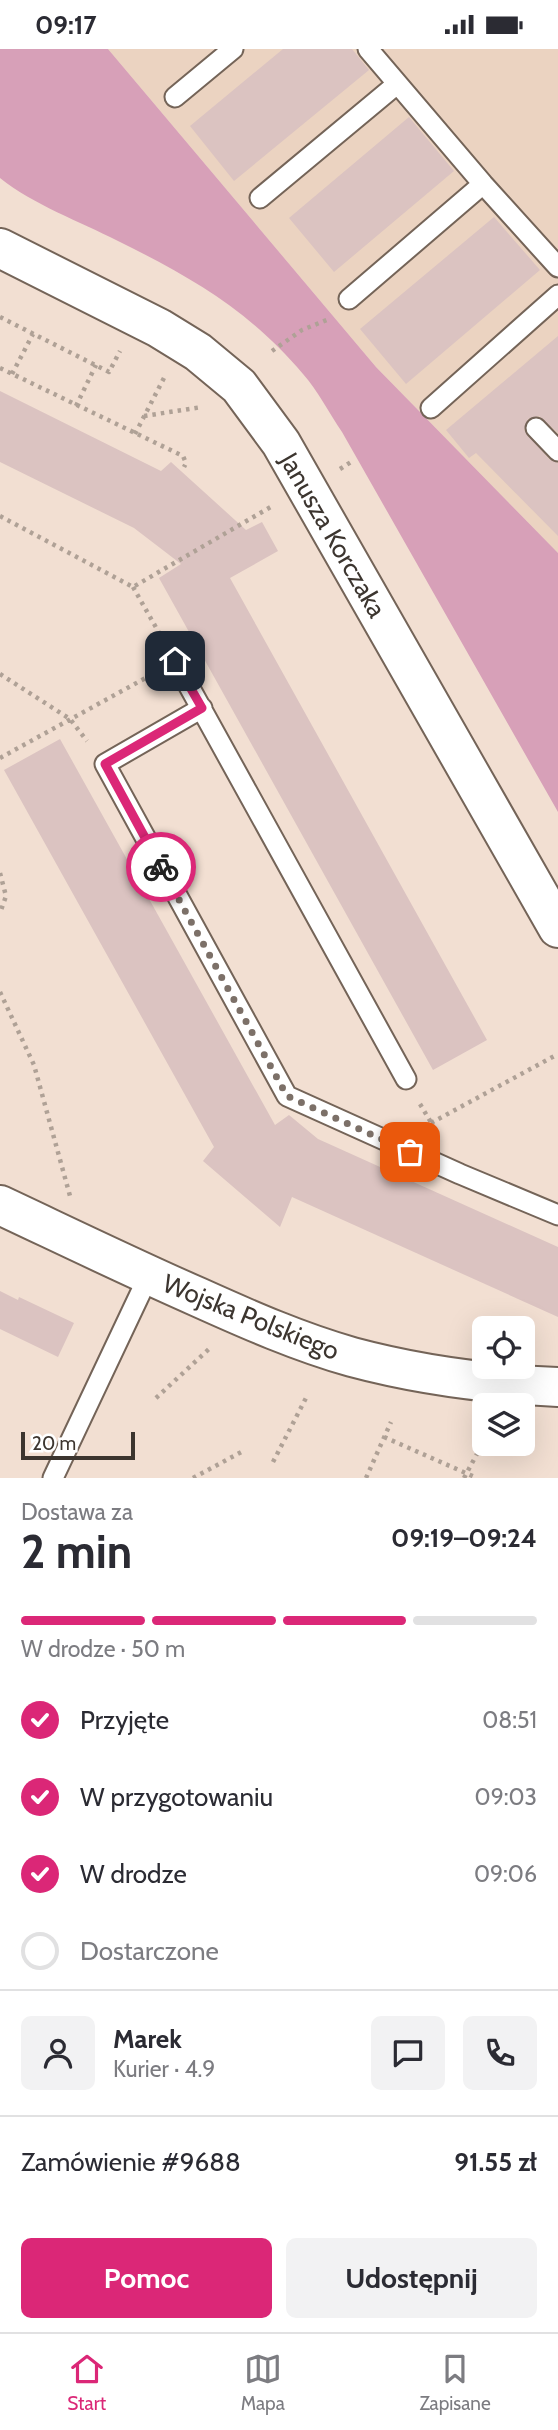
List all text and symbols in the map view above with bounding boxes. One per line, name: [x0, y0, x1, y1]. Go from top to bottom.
text: 09:17: [35, 9, 97, 41]
street label: Janusza Korczaka: [272, 446, 393, 624]
pin: [145, 631, 205, 691]
icon: home: [156, 642, 194, 680]
courier: [126, 832, 196, 902]
icon: bike: [142, 848, 180, 886]
pin: [380, 1122, 440, 1182]
icon: bag: [391, 1133, 429, 1171]
street label: Wojska Polskiego: [158, 1267, 344, 1367]
map controls: [472, 1316, 535, 1456]
button: locate: [472, 1316, 535, 1379]
button: layers: [472, 1393, 535, 1456]
scale bar: [21, 1429, 135, 1461]
text: 20 m: [32, 1432, 76, 1455]
text: Dostawa za: [21, 1498, 133, 1526]
text: 09:19–09:24: [391, 1522, 537, 1554]
text: 2 min: [21, 1524, 132, 1580]
text: W drodze · 50 m: [21, 1635, 185, 1663]
icon: check: [21, 1701, 59, 1739]
text: Przyjęte: [80, 1704, 169, 1736]
text: 08:51: [482, 1706, 537, 1734]
icon: check: [21, 1778, 59, 1816]
text: W przygotowaniu: [80, 1781, 273, 1813]
text: 09:03: [475, 1783, 537, 1811]
icon: check: [21, 1855, 59, 1893]
text: W drodze: [80, 1858, 187, 1890]
text: 09:06: [474, 1860, 537, 1888]
text: Dostarczone: [80, 1935, 219, 1967]
button: person: [21, 2016, 95, 2090]
button: chat: [371, 2016, 445, 2090]
button: phone: [463, 2016, 537, 2090]
text: Marek: [113, 2023, 182, 2055]
text: Kurier · 4.9: [113, 2055, 215, 2083]
text: Zamówienie #9688: [21, 2146, 241, 2178]
text: 91.55 zł: [454, 2146, 537, 2178]
button: Pomoc: [21, 2238, 272, 2318]
button: Udostępnij: [286, 2238, 537, 2318]
tab: Start: [67, 2350, 106, 2415]
tab: Mapa: [241, 2350, 285, 2415]
tab: Zapisane: [419, 2350, 491, 2415]

